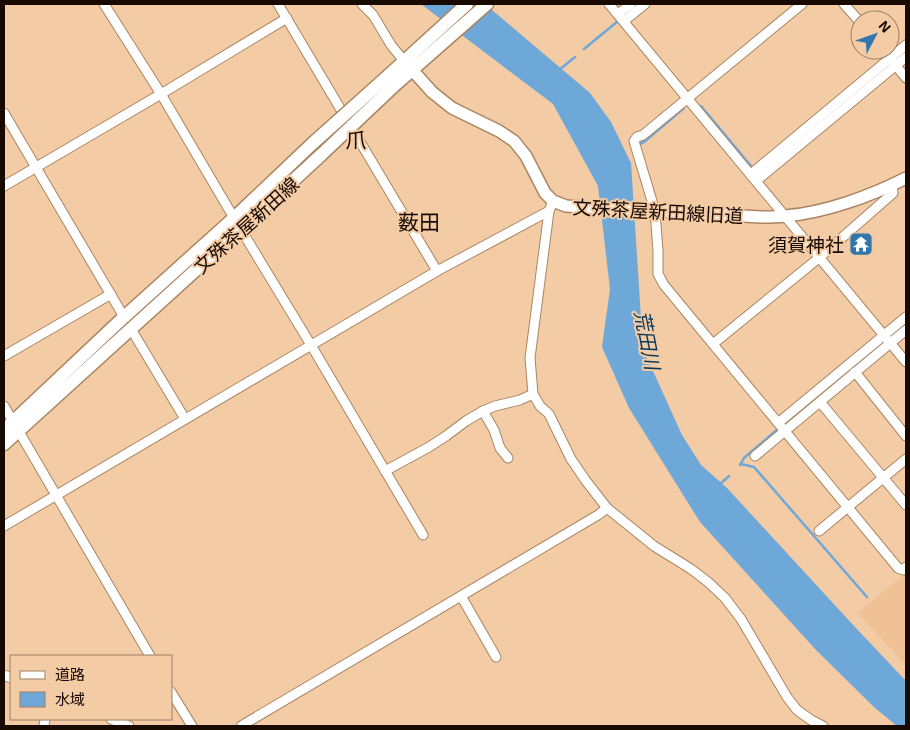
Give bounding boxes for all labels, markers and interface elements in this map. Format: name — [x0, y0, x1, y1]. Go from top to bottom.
north arrow — [850, 10, 900, 60]
text: N — [875, 17, 895, 36]
district label: 爪 — [346, 126, 367, 151]
street label: 文殊茶屋新田線 — [189, 172, 303, 278]
street label: 文殊茶屋新田線旧道 — [572, 195, 744, 227]
district label: 薮田 — [398, 209, 440, 234]
temple icon: 須賀神社 — [848, 231, 874, 257]
place label: 須賀神社 — [768, 233, 844, 256]
water label: 荒田川 — [630, 308, 666, 374]
legend — [10, 655, 172, 720]
text: 道路 — [55, 665, 85, 683]
text: 水域 — [55, 690, 85, 708]

